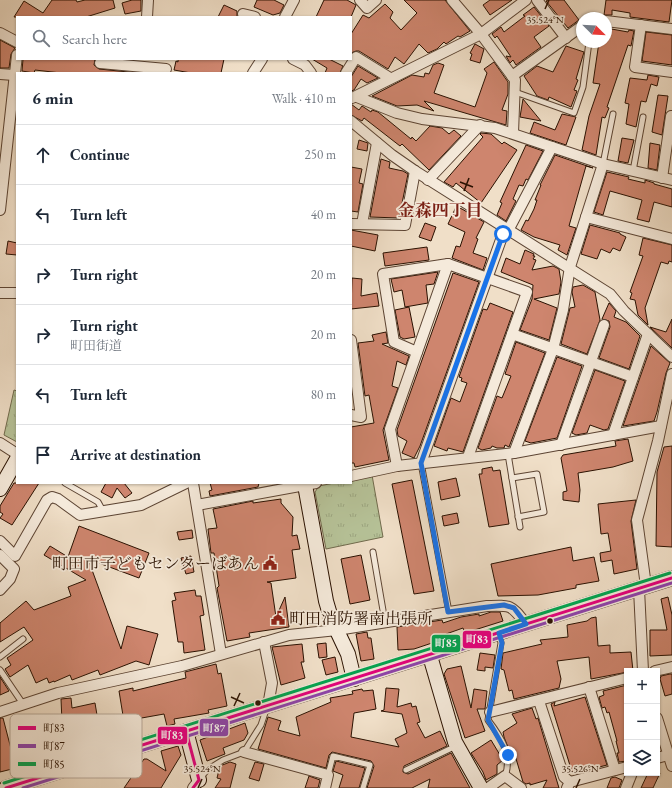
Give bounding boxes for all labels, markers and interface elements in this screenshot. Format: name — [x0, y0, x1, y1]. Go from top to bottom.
north arrow — [576, 12, 612, 48]
text: 35.524°N — [526, 13, 564, 26]
search box — [16, 16, 352, 60]
icon: search — [30, 27, 52, 49]
text: Search here — [62, 29, 127, 48]
text: 6 min — [32, 87, 73, 109]
text: Walk · 410 m — [272, 90, 336, 107]
icon: ahead — [32, 144, 54, 166]
text: Continue — [70, 145, 130, 164]
text: 250 m — [305, 146, 336, 163]
district label: 金森四丁目 — [398, 199, 483, 221]
icon: left — [32, 204, 54, 226]
text: Turn left — [70, 205, 127, 224]
text: 40 m — [311, 206, 336, 223]
route start — [494, 225, 512, 243]
icon: right — [32, 264, 54, 286]
text: Turn right — [70, 265, 138, 284]
text: 20 m — [311, 266, 336, 283]
text: Turn right — [70, 316, 138, 335]
icon: right — [32, 324, 54, 346]
text: 20 m — [311, 326, 336, 343]
text: 町田街道 — [70, 337, 122, 354]
icon: left — [32, 384, 54, 406]
text: Turn left — [70, 385, 127, 404]
text: 80 m — [311, 386, 336, 403]
icon: arrive — [32, 444, 54, 466]
text: Arrive at destination — [70, 445, 201, 464]
place label: 町田市子どもセンターばあん — [52, 553, 259, 574]
public building icon: 町田市子どもセンターばあん — [262, 555, 278, 571]
place label: 町田消防署南出張所 — [289, 608, 433, 629]
public building icon: 町田消防署南出張所 — [270, 610, 286, 626]
unlabelled marker — [545, 616, 555, 626]
line badge: 町83 — [462, 630, 492, 649]
text: 町83 — [466, 632, 488, 646]
line badge: 町85 — [431, 634, 461, 653]
text: 町85 — [435, 636, 457, 650]
map controls — [624, 668, 660, 776]
button: + — [624, 668, 660, 704]
unlabelled marker — [253, 698, 263, 708]
button: − — [624, 704, 660, 740]
legend — [10, 714, 142, 778]
line badge: 町87 — [199, 718, 229, 737]
text: 町83 — [43, 721, 65, 735]
text: 町87 — [203, 721, 225, 735]
line badge: 町83 — [157, 726, 188, 745]
text: 町83 — [161, 728, 183, 742]
text: 町87 — [43, 739, 65, 753]
button: layers — [624, 740, 660, 776]
route end — [499, 746, 517, 764]
text: 町85 — [43, 757, 65, 771]
text: 35.524°N — [183, 762, 221, 775]
text: 35.526°N — [561, 762, 599, 775]

